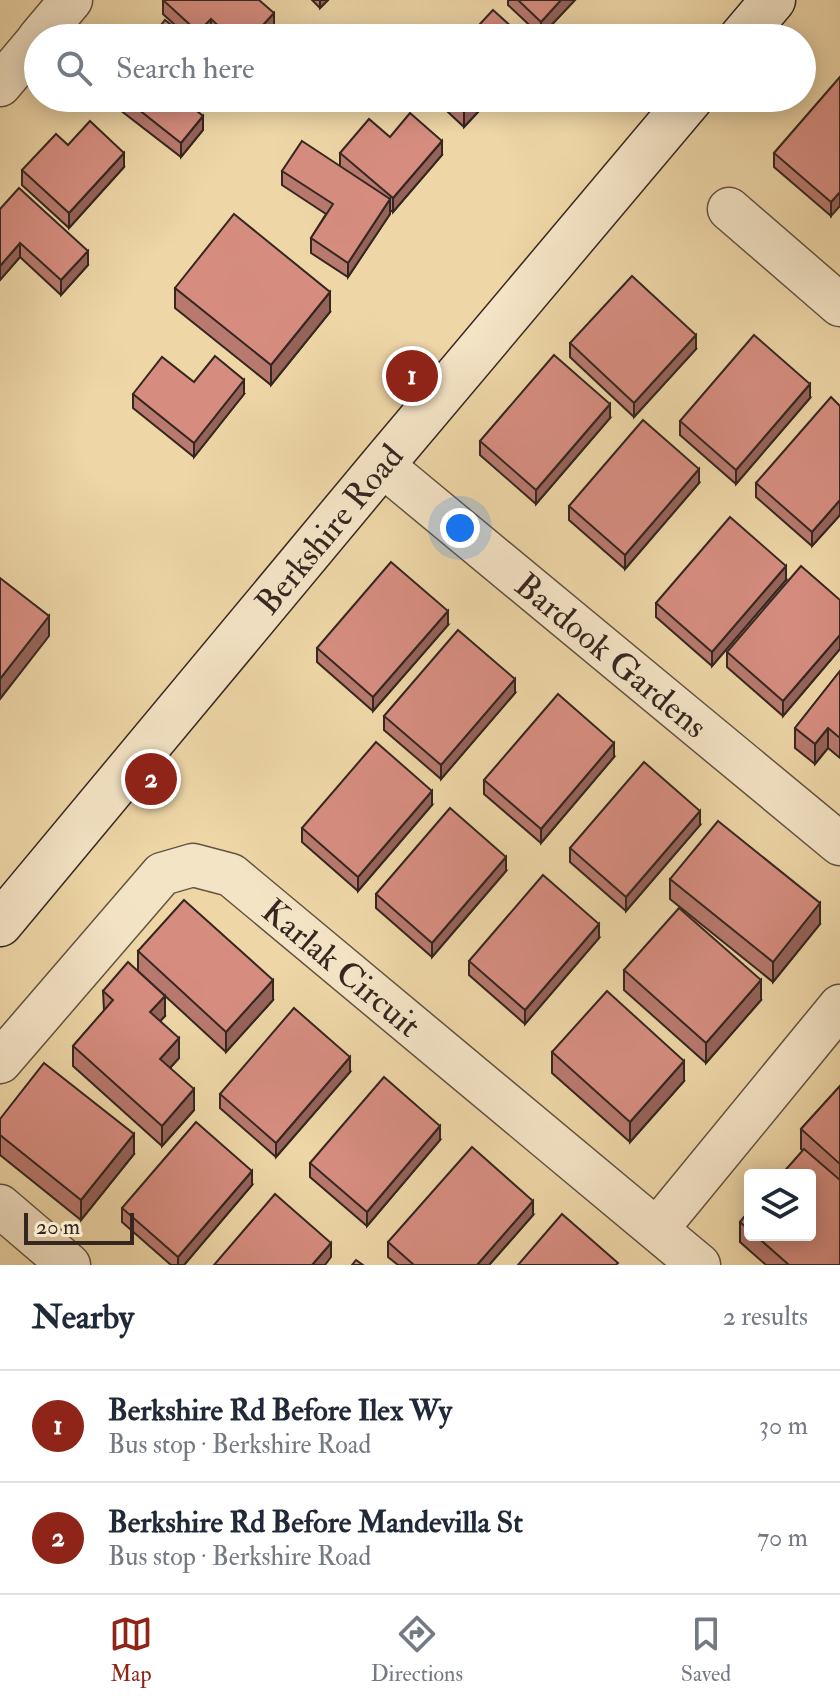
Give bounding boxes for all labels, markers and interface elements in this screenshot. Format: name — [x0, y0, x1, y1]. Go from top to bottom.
search box — [24, 24, 816, 112]
icon: search — [52, 46, 96, 90]
text: Search here — [116, 50, 255, 87]
pin: 1 — [386, 346, 438, 406]
street label: Berkshire Road — [247, 436, 413, 624]
your location — [440, 508, 480, 548]
street label: Bardook Gardens — [506, 564, 716, 748]
pin: 2 — [125, 749, 177, 809]
street label: Karlak Circuit — [253, 890, 429, 1047]
map controls — [744, 1169, 816, 1241]
button: layers — [744, 1169, 816, 1241]
scale bar — [24, 1209, 134, 1245]
text: 20 m — [36, 1213, 80, 1241]
text: Nearby — [32, 1296, 134, 1339]
text: 2 results — [723, 1301, 808, 1333]
text: Berkshire Rd Before Ilex Wy — [108, 1392, 452, 1429]
text: 1 — [53, 1410, 63, 1442]
text: 30 m — [759, 1410, 808, 1442]
text: Bus stop · Berkshire Road — [108, 1429, 371, 1461]
text: Berkshire Rd Before Mandevilla St — [108, 1504, 523, 1541]
text: 2 — [51, 1522, 65, 1554]
text: 70 m — [757, 1522, 808, 1554]
text: Bus stop · Berkshire Road — [108, 1541, 371, 1573]
tab: Map — [109, 1612, 153, 1688]
tab: Directions — [371, 1612, 463, 1688]
tab: Saved — [681, 1612, 731, 1688]

